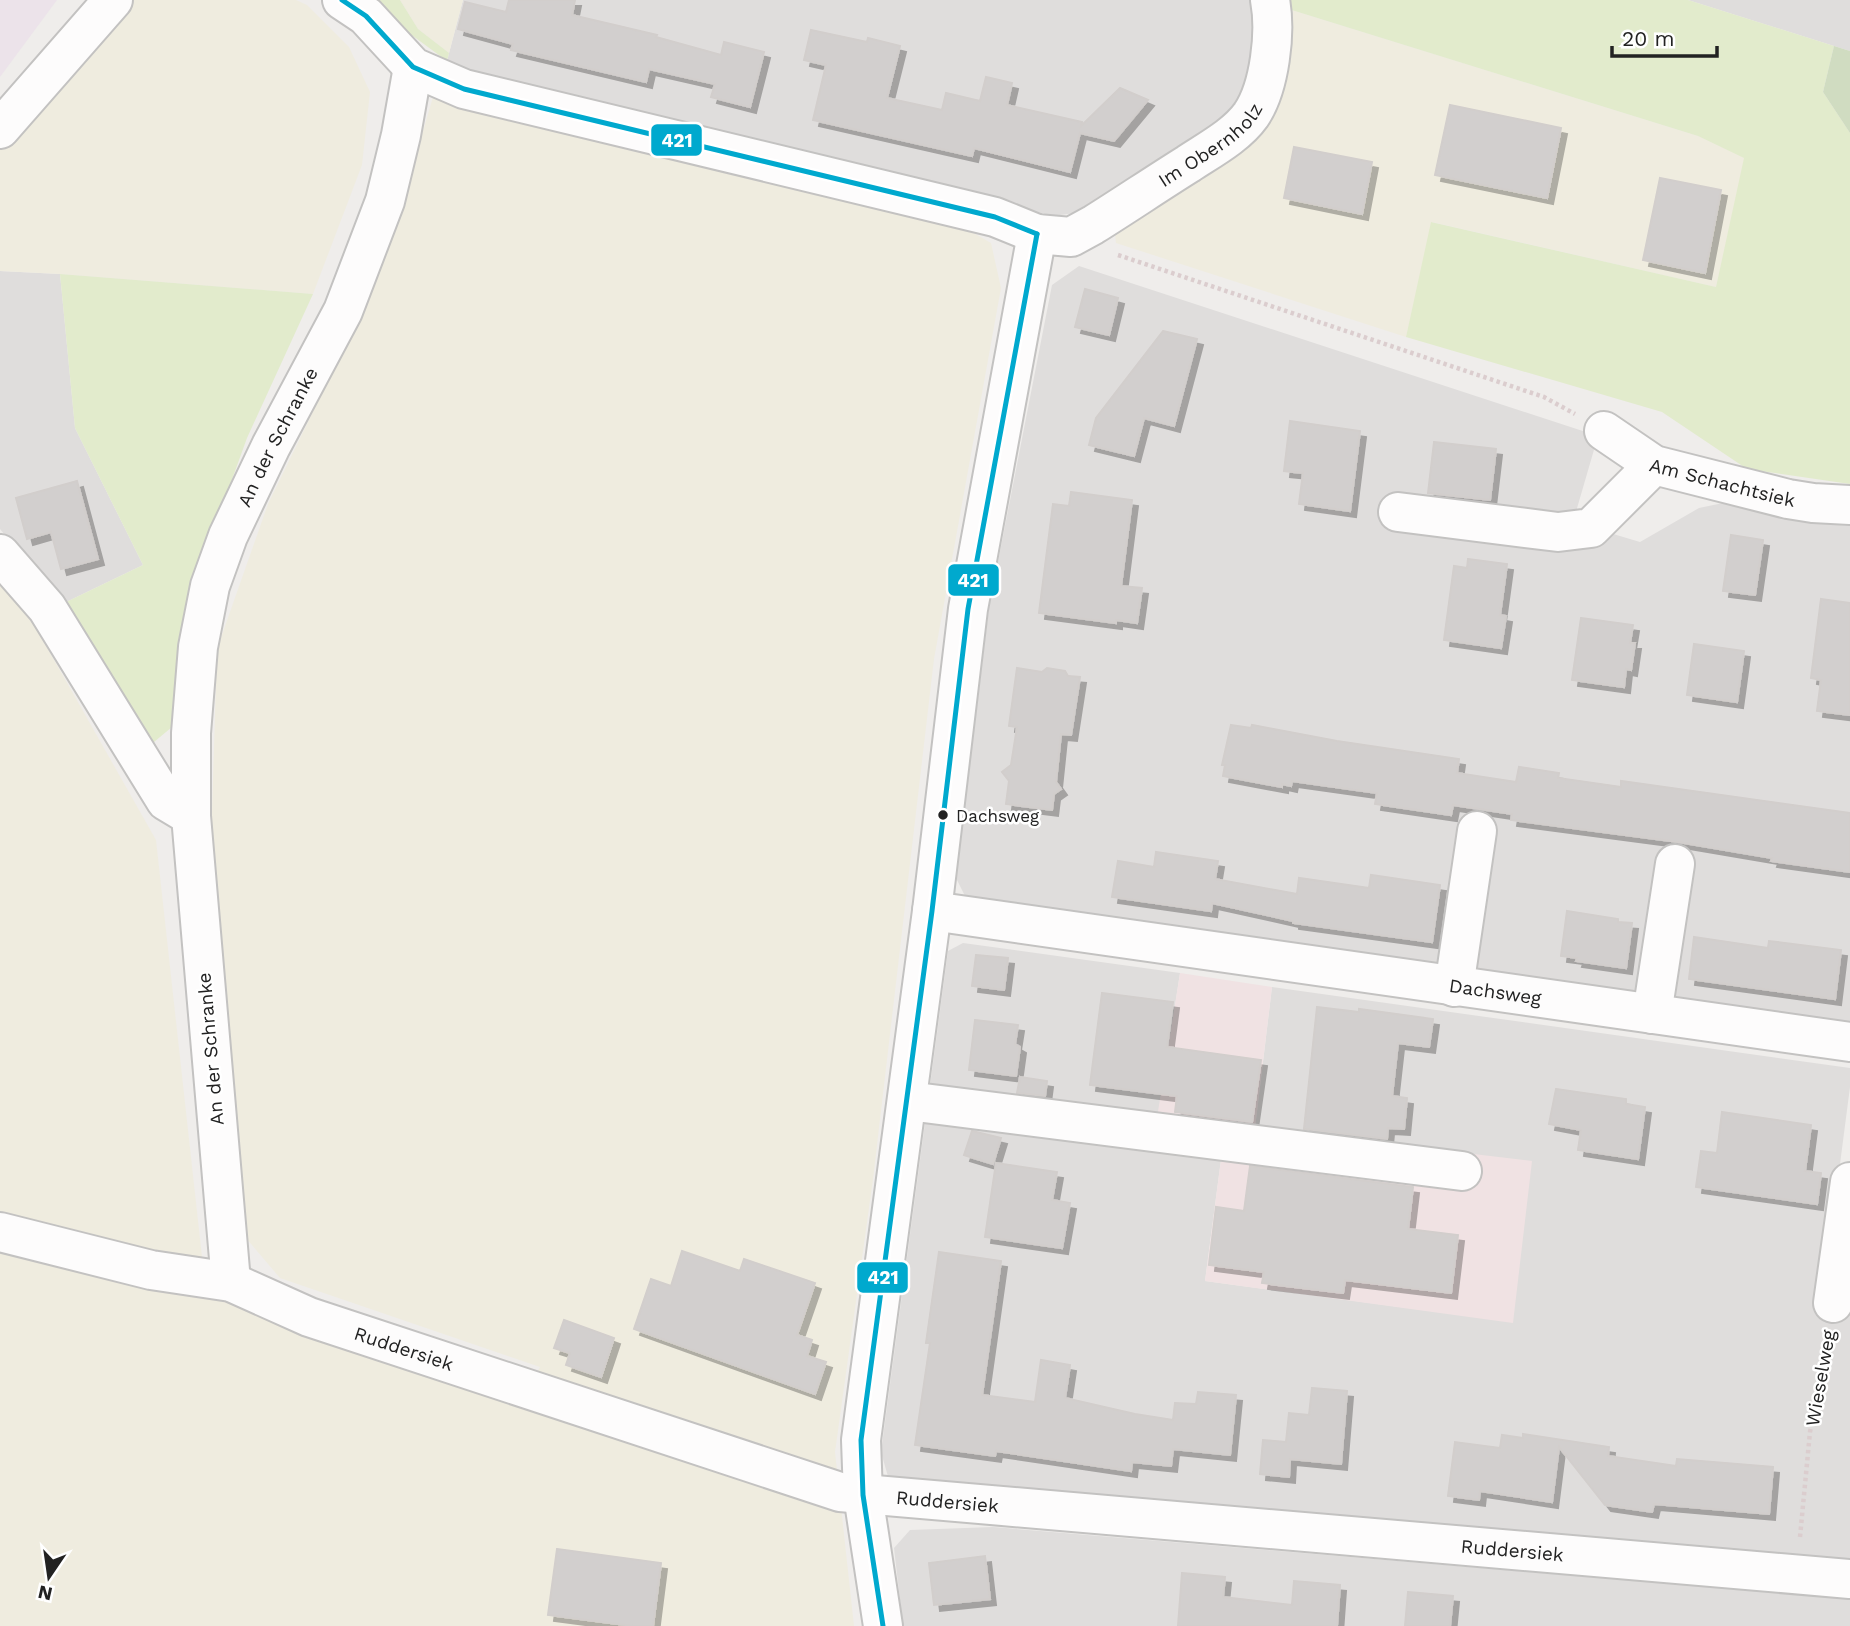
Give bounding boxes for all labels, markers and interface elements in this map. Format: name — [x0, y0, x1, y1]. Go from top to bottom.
scale bar — [1612, 14, 1717, 58]
text: 20 m — [1622, 26, 1674, 51]
street label: Im Obernholz — [1154, 99, 1268, 192]
line badge: 421 — [650, 123, 703, 157]
text: 421 — [661, 129, 693, 152]
street label: An der Schranke — [233, 363, 323, 511]
street label: Am Schachtsiek — [1647, 453, 1797, 512]
line badge: 421 — [947, 563, 1000, 597]
text: 421 — [957, 569, 989, 592]
place label: Dachsweg — [956, 806, 1040, 826]
marker: Dachsweg — [936, 808, 950, 822]
street label: An der Schranke — [192, 972, 229, 1126]
street label: Dachsweg — [1448, 974, 1544, 1010]
line badge: 421 — [856, 1261, 909, 1294]
text: 421 — [867, 1266, 899, 1289]
street label: Ruddersiek — [351, 1322, 457, 1376]
street label: Wieselweg — [1801, 1327, 1840, 1428]
street label: Ruddersiek — [895, 1486, 1000, 1518]
street label: Ruddersiek — [1460, 1535, 1565, 1566]
north arrow — [14, 1542, 84, 1612]
text: N — [36, 1580, 55, 1606]

